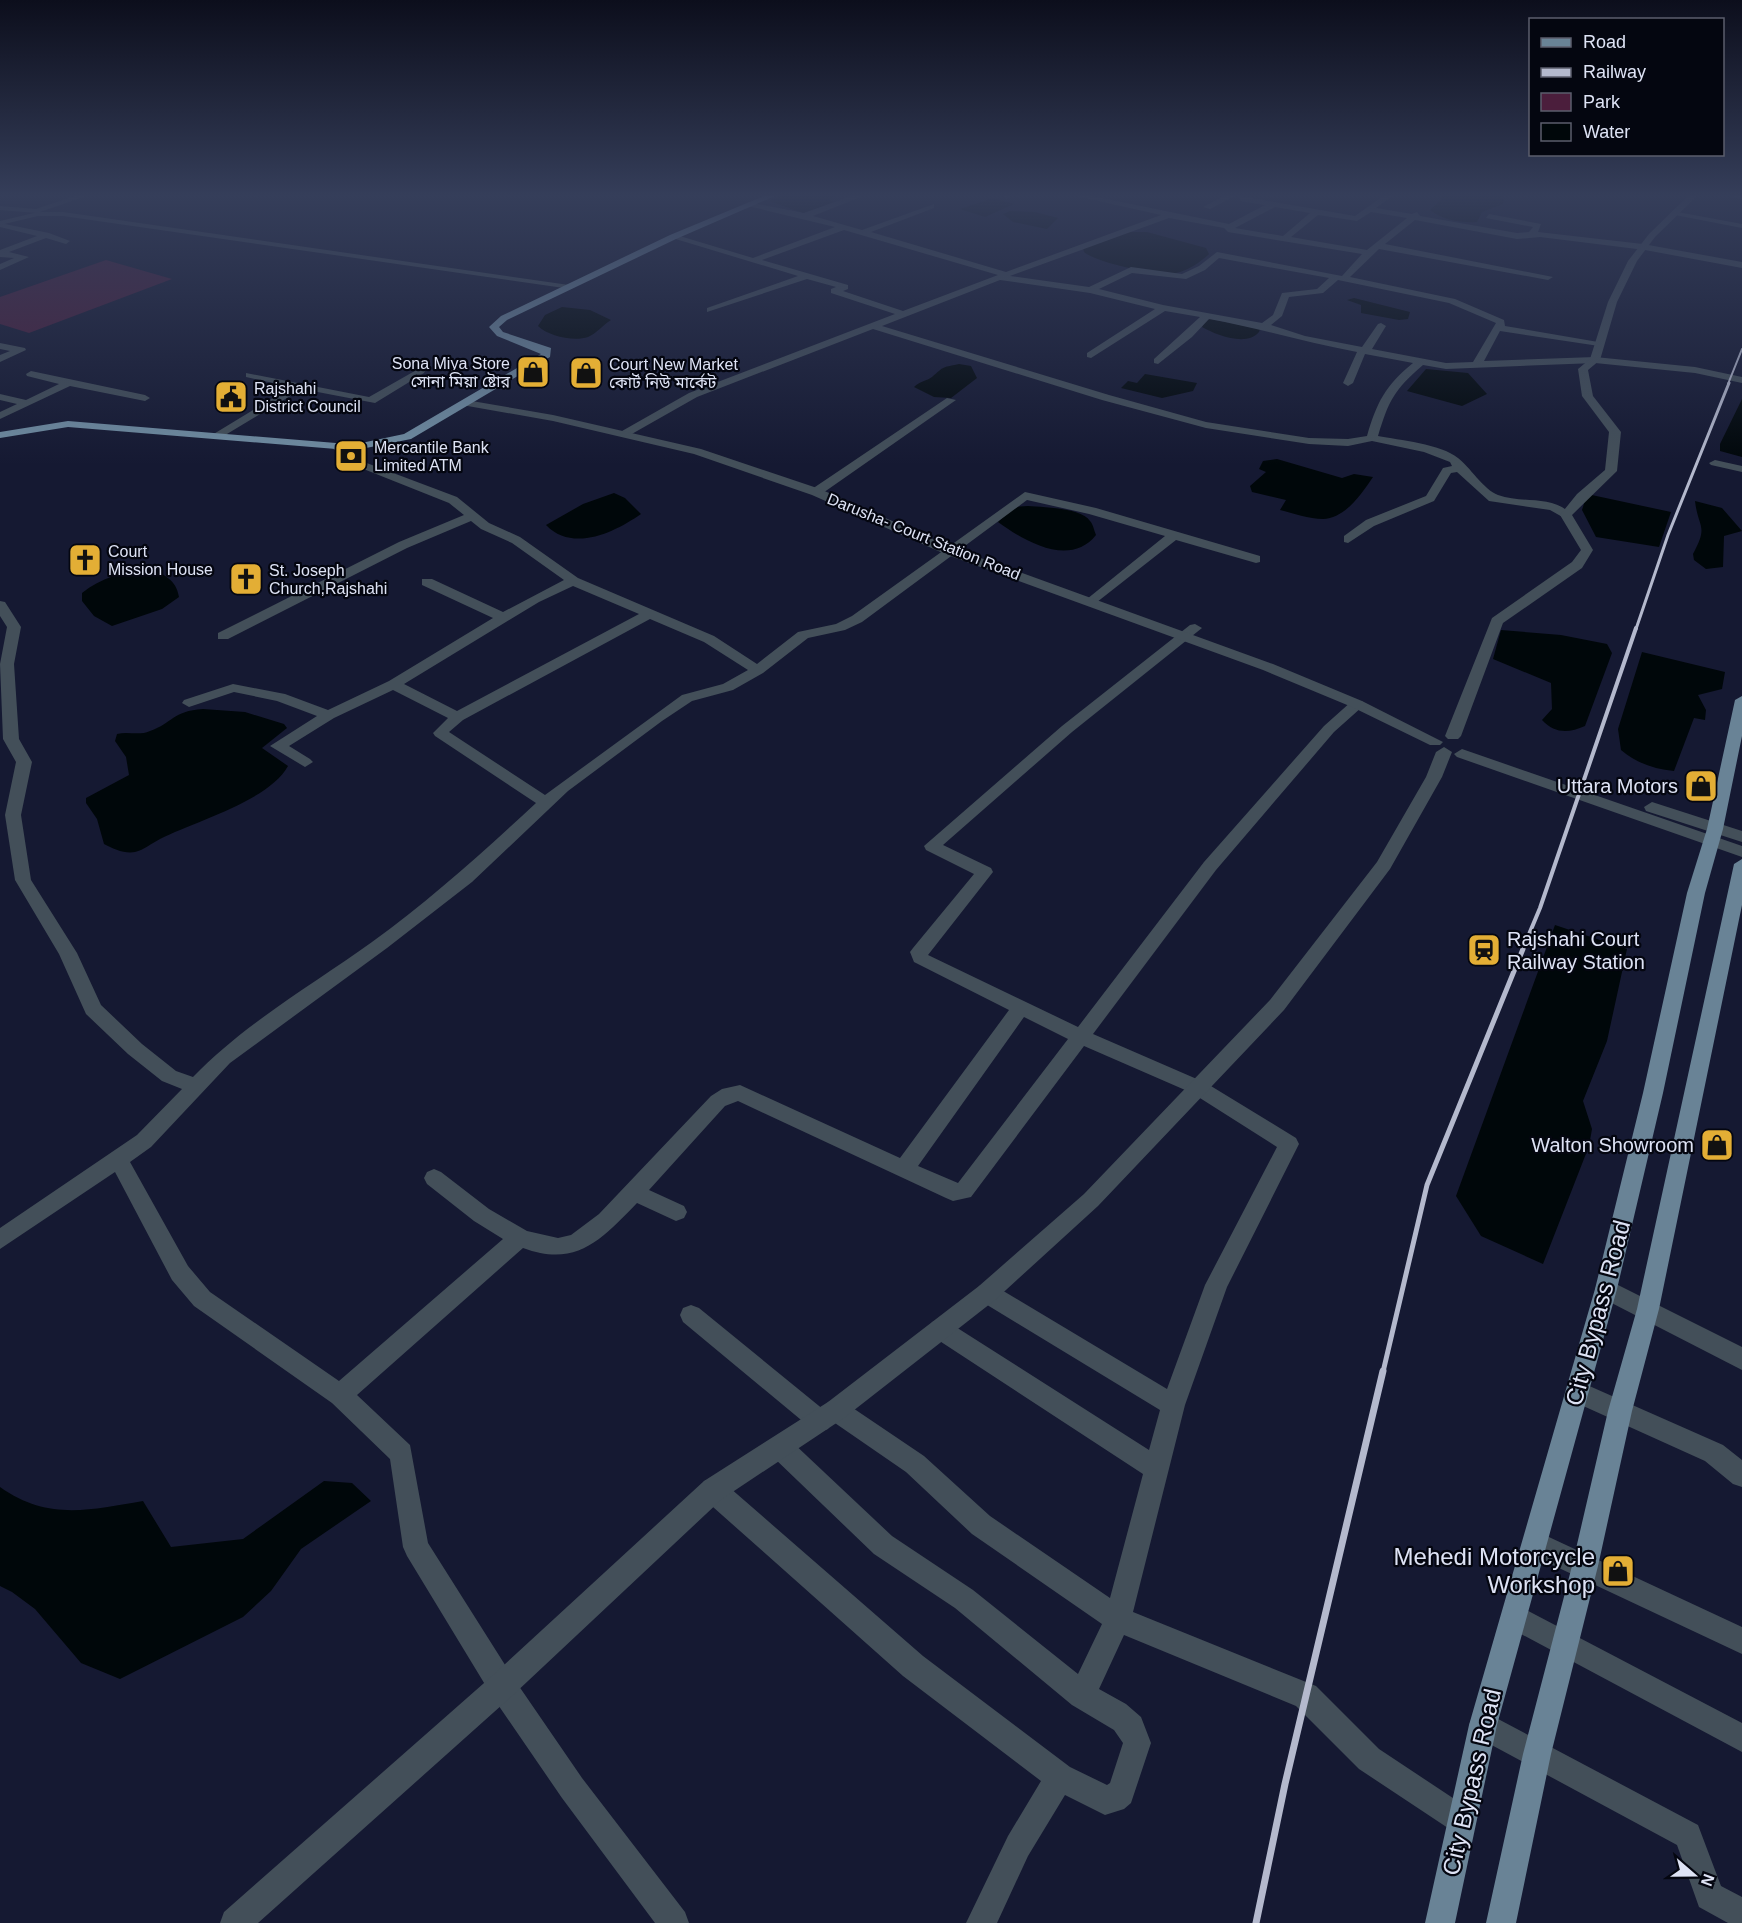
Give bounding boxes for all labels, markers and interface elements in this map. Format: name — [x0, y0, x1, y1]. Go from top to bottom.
legend — [1529, 18, 1724, 156]
text: Road — [1583, 32, 1626, 52]
text: Railway — [1583, 62, 1646, 82]
text: Park — [1583, 92, 1621, 112]
text: Water — [1583, 122, 1630, 142]
shop icon: Sona Miya Store সোনা মিয়া ষ্টোর — [515, 354, 551, 390]
place label: Sona Miya Store সোনা মিয়া ষ্টোর — [392, 355, 510, 390]
shop icon: Court New Market কোর্ট নিউ মার্কেট — [568, 355, 604, 391]
place label: Court New Market কোর্ট নিউ মার্কেট — [609, 356, 738, 391]
public building icon: Rajshahi District Council — [213, 379, 249, 415]
place label: Rajshahi District Council — [254, 380, 361, 415]
bank icon: Mercantile Bank Limited ATM — [333, 438, 369, 474]
place label: Mercantile Bank Limited ATM — [374, 439, 490, 474]
street label: Darusha- Court Station Road — [825, 490, 1023, 583]
church icon: Court Mission House — [67, 542, 103, 578]
place label: Court Mission House — [108, 543, 213, 578]
church icon: St. Joseph Church,Rajshahi — [228, 561, 264, 597]
place label: St. Joseph Church,Rajshahi — [269, 562, 387, 597]
shop icon: Uttara Motors — [1683, 768, 1719, 804]
place label: Uttara Motors — [1557, 775, 1678, 797]
place label: Rajshahi Court Railway Station — [1507, 928, 1645, 973]
station icon: Rajshahi Court Railway Station — [1466, 932, 1502, 968]
shop icon: Walton Showroom — [1699, 1127, 1735, 1163]
place label: Walton Showroom — [1531, 1134, 1694, 1156]
street label: City Bypass Road — [1560, 1217, 1635, 1408]
place label: Mehedi Motorcycle Workshop — [1394, 1543, 1595, 1598]
shop icon: Mehedi Motorcycle Workshop — [1600, 1553, 1636, 1589]
street label: City Bypass Road — [1437, 1686, 1506, 1878]
north arrow — [1664, 1845, 1724, 1905]
text: N — [1698, 1872, 1718, 1888]

